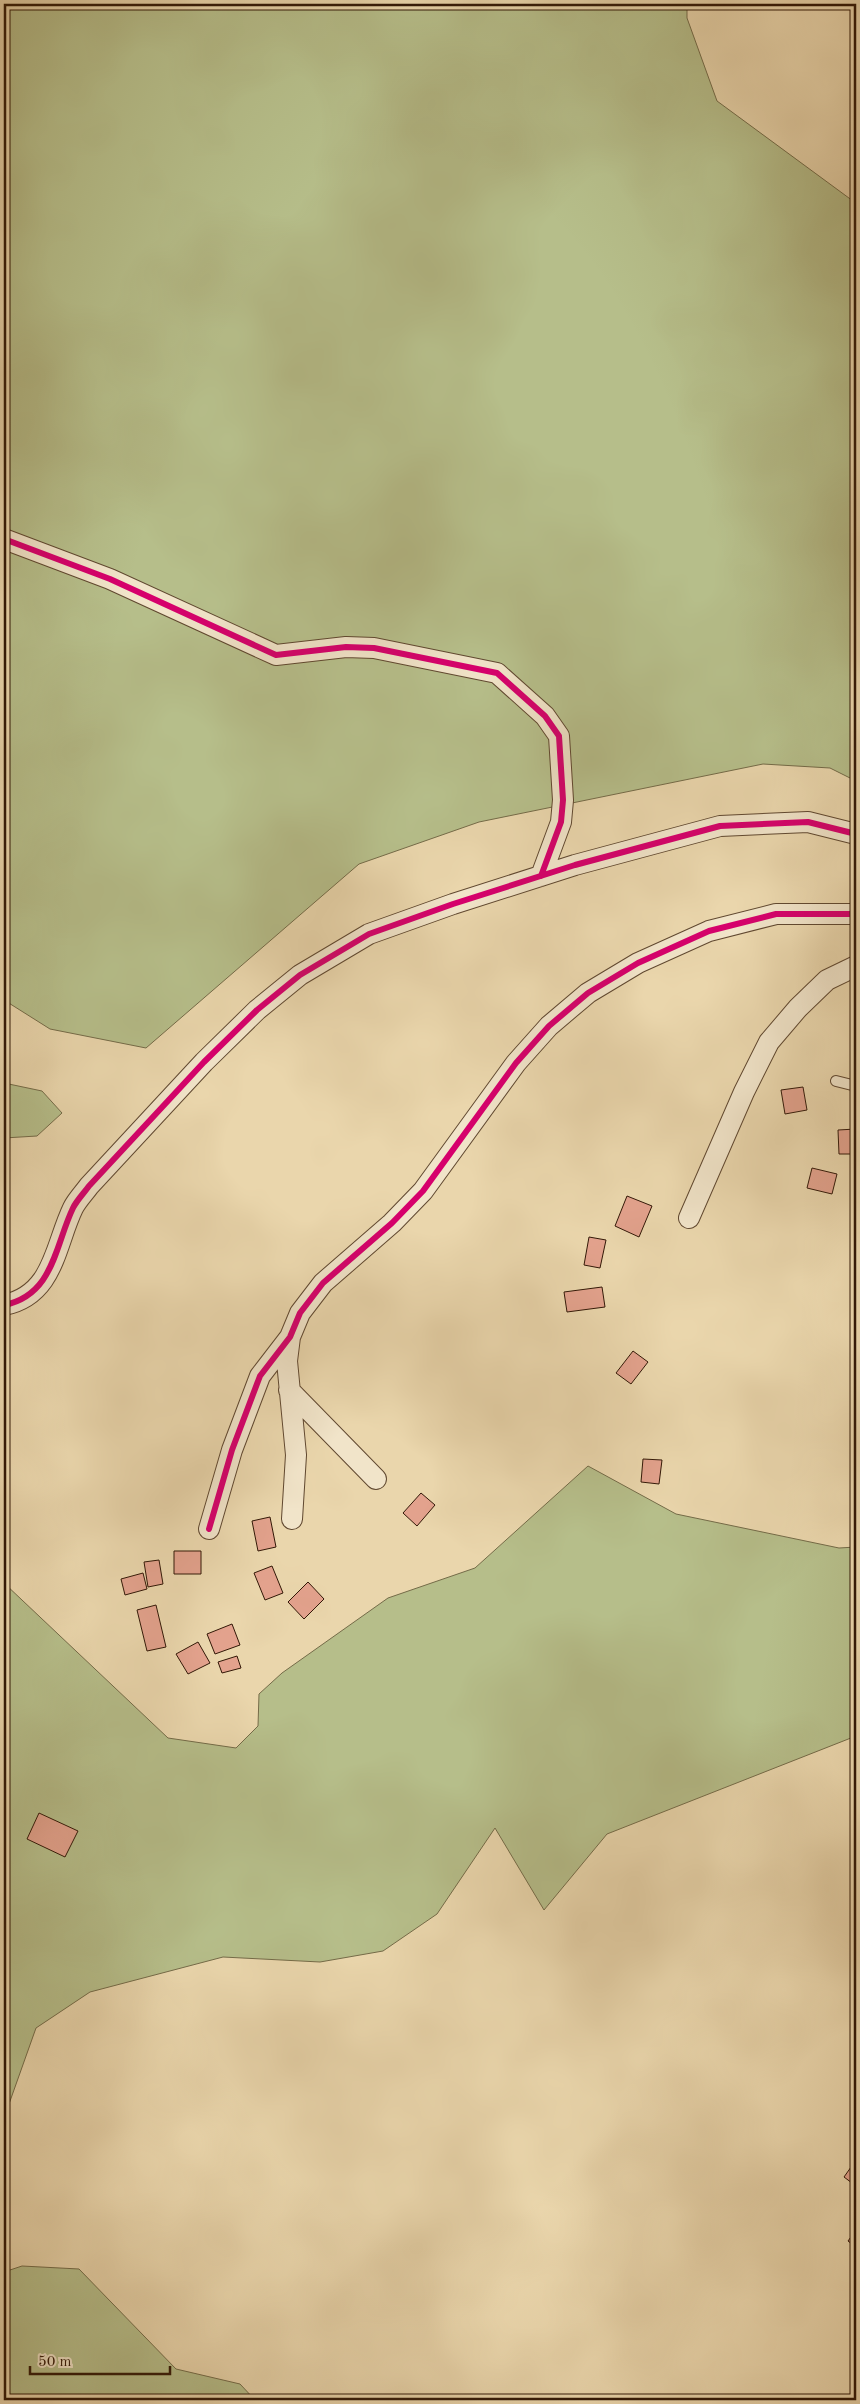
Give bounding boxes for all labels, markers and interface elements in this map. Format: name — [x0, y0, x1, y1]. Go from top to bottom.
scale bar — [30, 2344, 170, 2376]
text: 50 m — [38, 2355, 72, 2370]

